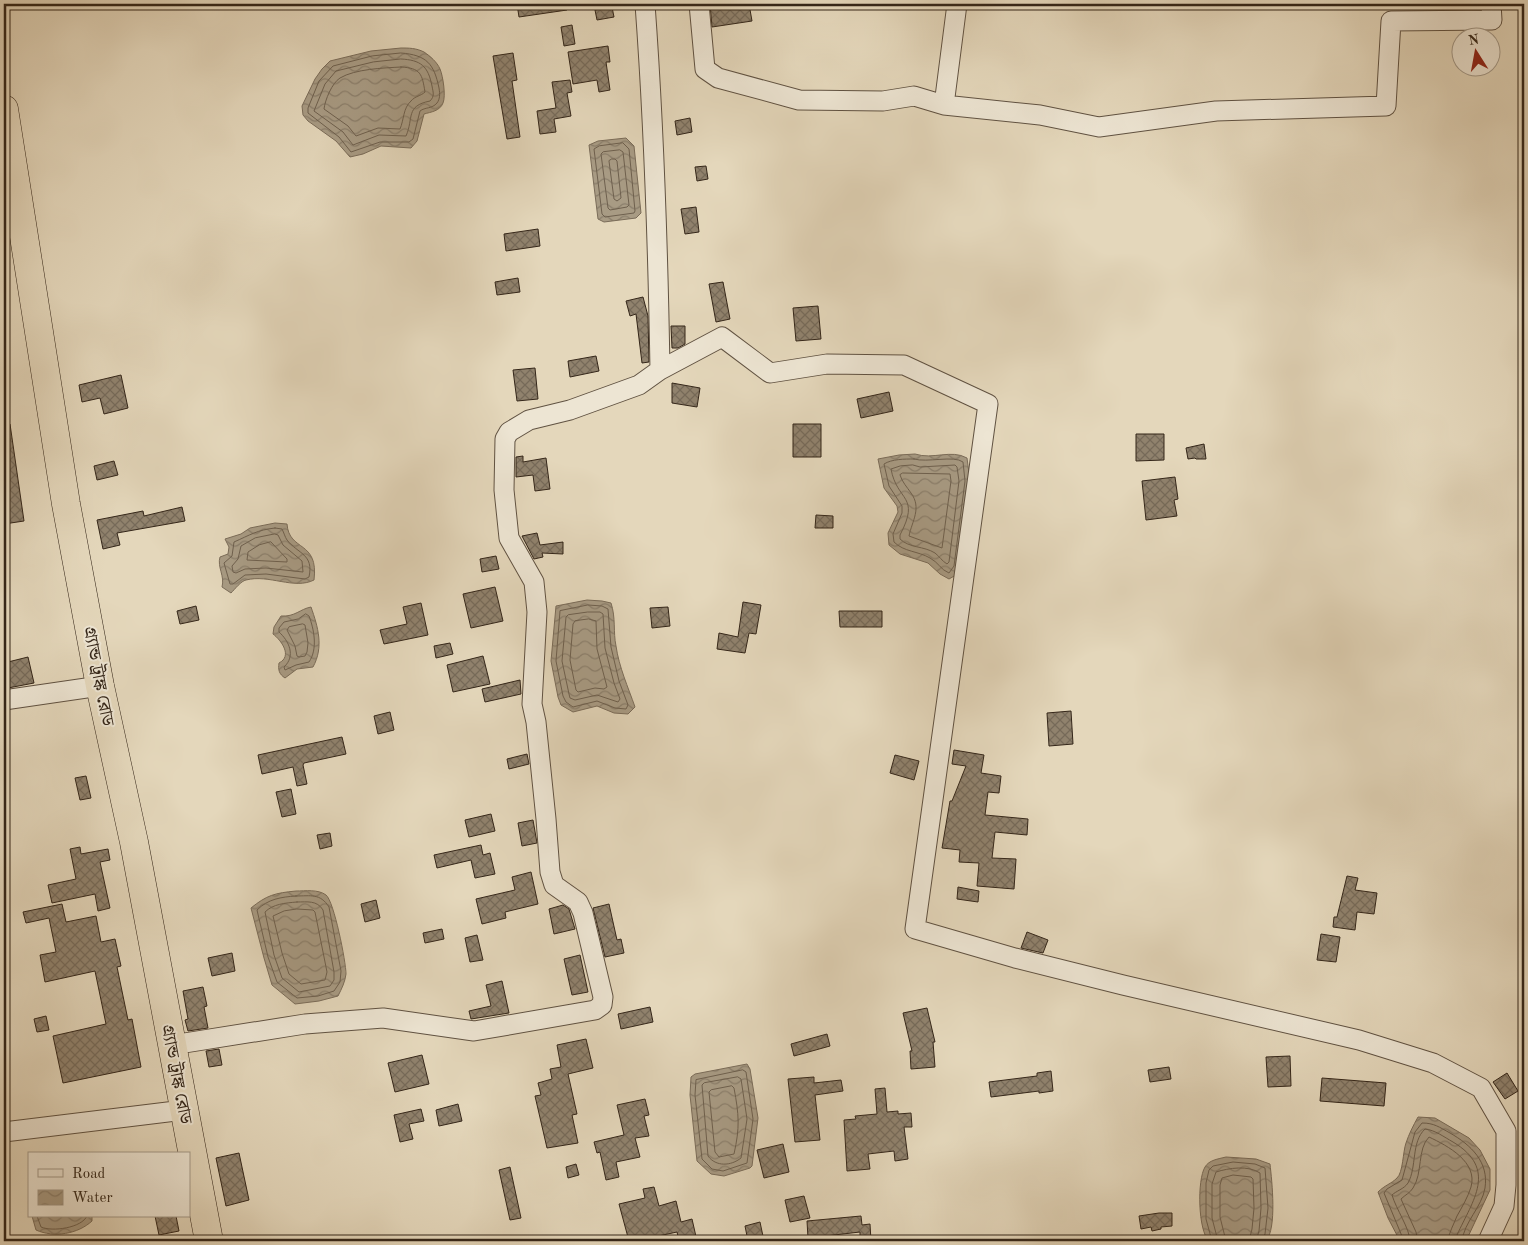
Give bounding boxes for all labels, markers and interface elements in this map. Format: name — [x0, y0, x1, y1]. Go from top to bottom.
north arrow — [1450, 28, 1500, 78]
text: N — [1467, 32, 1481, 48]
street label: গ্র্যান্ড ট্রাঙ্ক রোড — [80, 624, 120, 728]
street label: গ্র্যান্ড ট্রাঙ্ক রোড — [158, 1022, 198, 1126]
legend — [28, 1152, 190, 1218]
text: Road — [72, 1167, 106, 1182]
text: Water — [72, 1191, 113, 1206]

